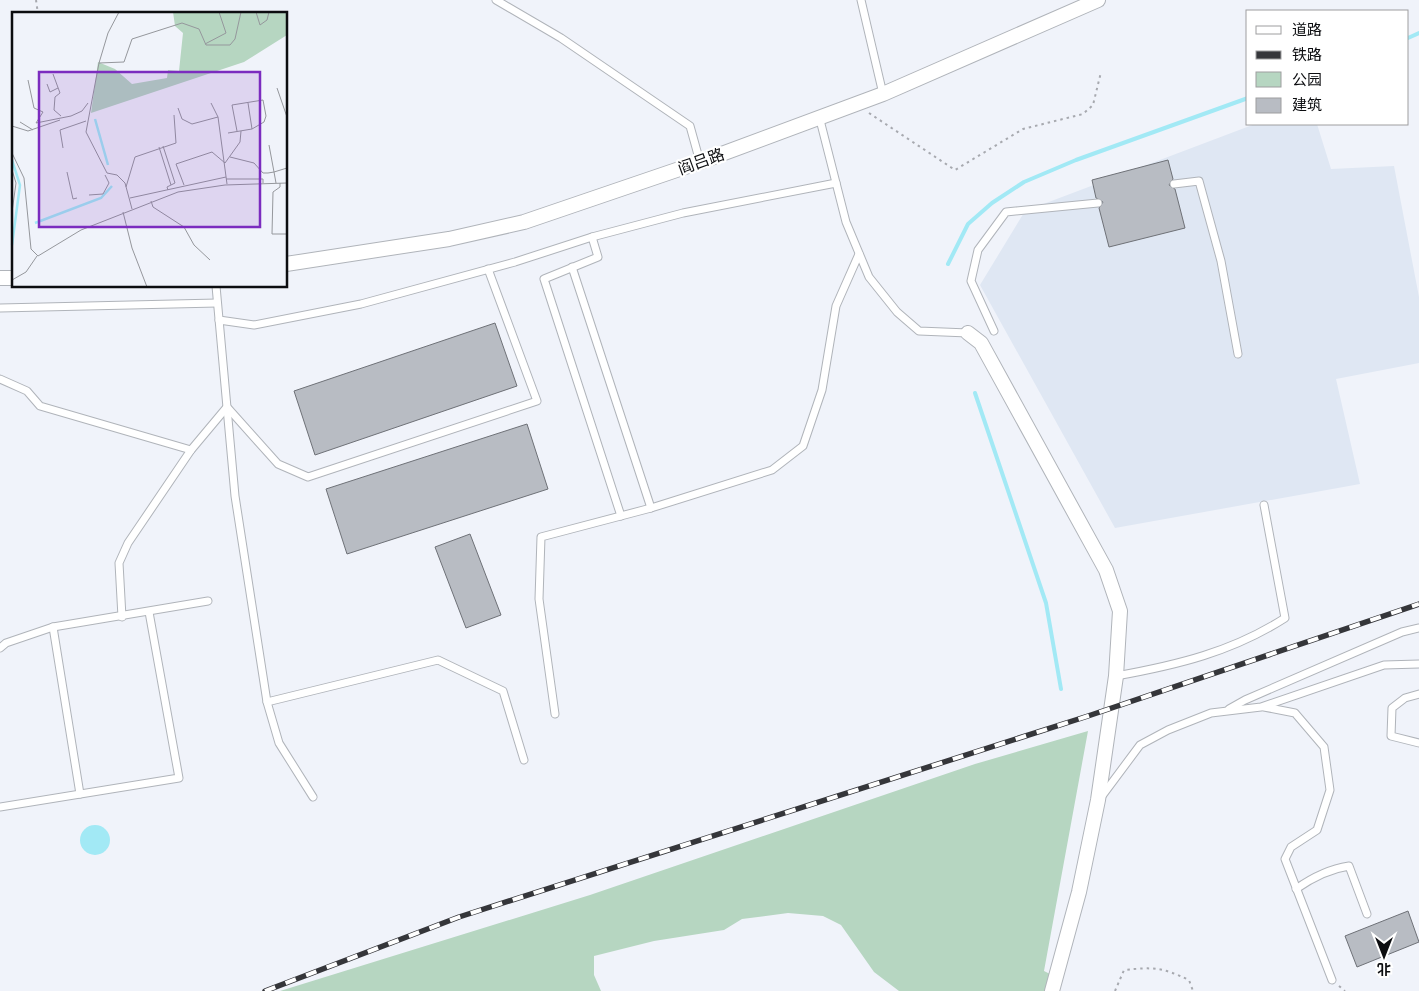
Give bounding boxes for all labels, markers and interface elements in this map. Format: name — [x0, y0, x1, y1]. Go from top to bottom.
legend — [1246, 10, 1409, 125]
inset map — [12, 12, 288, 288]
text: 道路 — [1292, 21, 1322, 38]
text: 铁路 — [1292, 46, 1322, 63]
text: 公园 — [1292, 71, 1322, 88]
text: 建筑 — [1292, 96, 1322, 113]
street label: 阎吕路 — [676, 145, 727, 178]
north arrow — [1359, 931, 1409, 981]
text: 北 — [1377, 961, 1391, 977]

